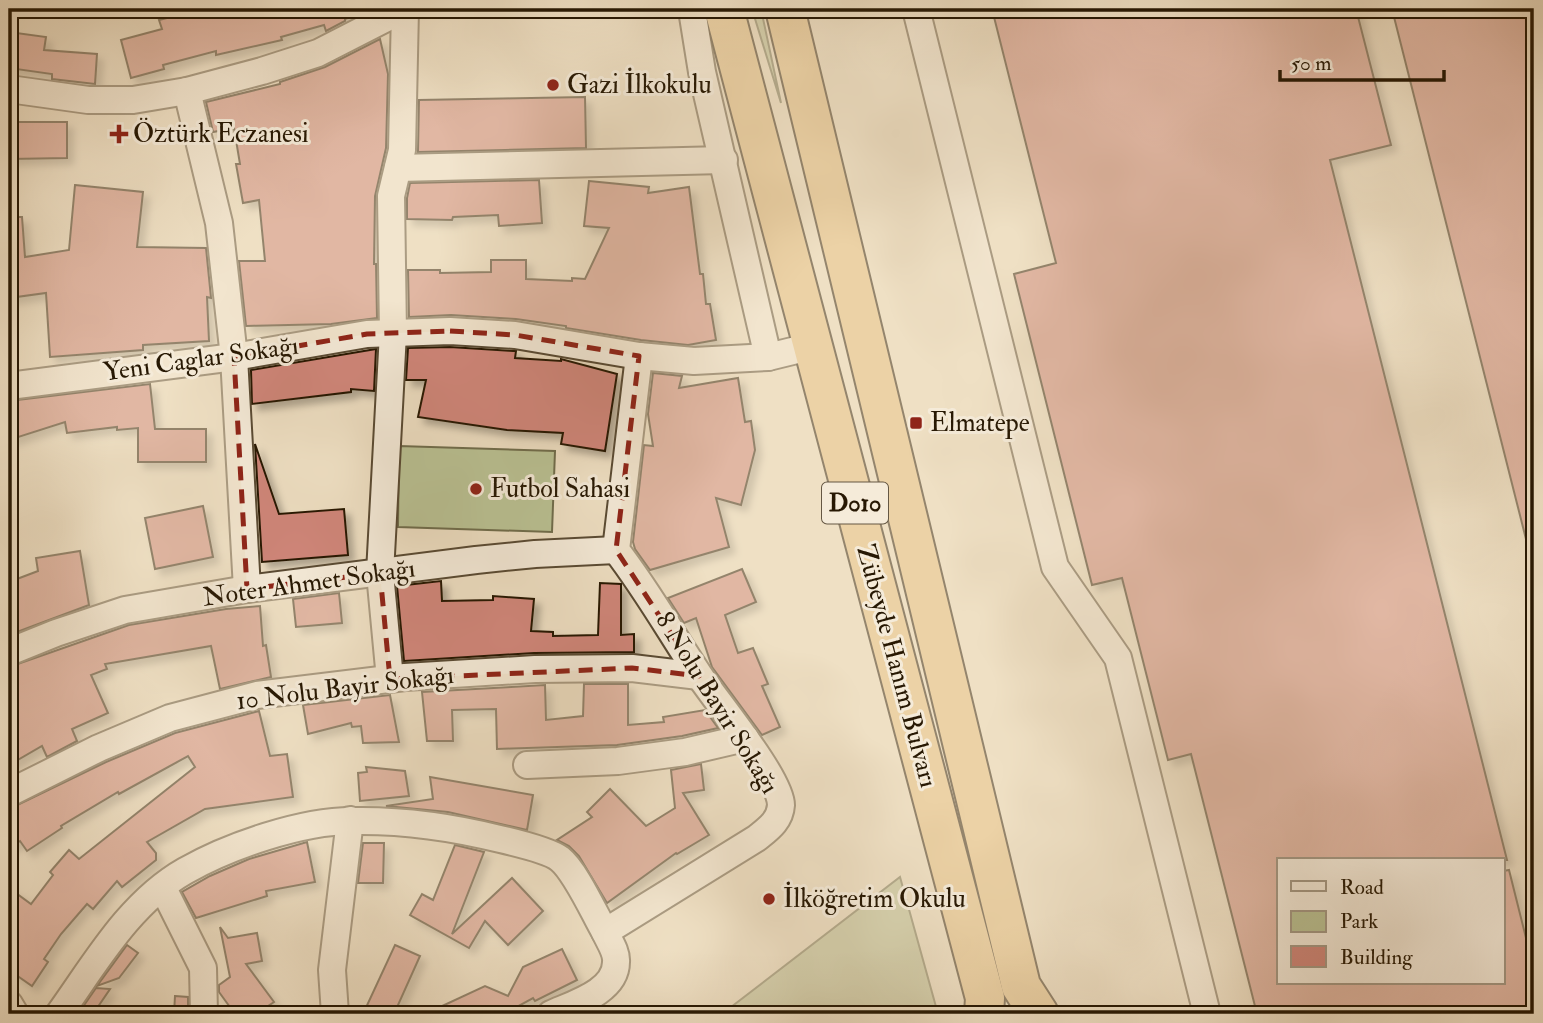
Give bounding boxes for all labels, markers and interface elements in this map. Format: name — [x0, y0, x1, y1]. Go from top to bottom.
scale bar — [1280, 38, 1445, 82]
text: 50 m — [1291, 50, 1332, 77]
place label: Gazi İlkokulu — [567, 67, 712, 101]
marker: Gazi İlkokulu — [545, 77, 561, 93]
place label: Öztürk Eczanesi — [133, 117, 309, 150]
marker: Öztürk Eczanesi — [111, 126, 127, 142]
street label: Yeni Caglar Sokağı — [101, 329, 301, 389]
place label: Elmatepe — [930, 407, 1030, 440]
marker: Elmatepe — [908, 415, 924, 431]
place label: Futbol Sahasi — [490, 473, 630, 505]
marker: Futbol Sahasi — [468, 481, 484, 497]
road number: D010 — [822, 482, 888, 524]
street label: Zübeyde Hanım Bulvarı — [849, 541, 945, 791]
street label: Noter Ahmet Sokağı — [201, 552, 417, 614]
street label: 8 Nolu Bayir Sokağı — [648, 606, 786, 800]
street label: 10 Nolu Bayir Sokağı — [234, 659, 456, 717]
legend — [1277, 858, 1504, 984]
text: Road — [1340, 874, 1385, 901]
place label: İlköğretim Okulu — [783, 881, 966, 915]
marker: İlköğretim Okulu — [761, 891, 777, 907]
text: Park — [1340, 908, 1378, 935]
text: Building — [1340, 944, 1413, 971]

